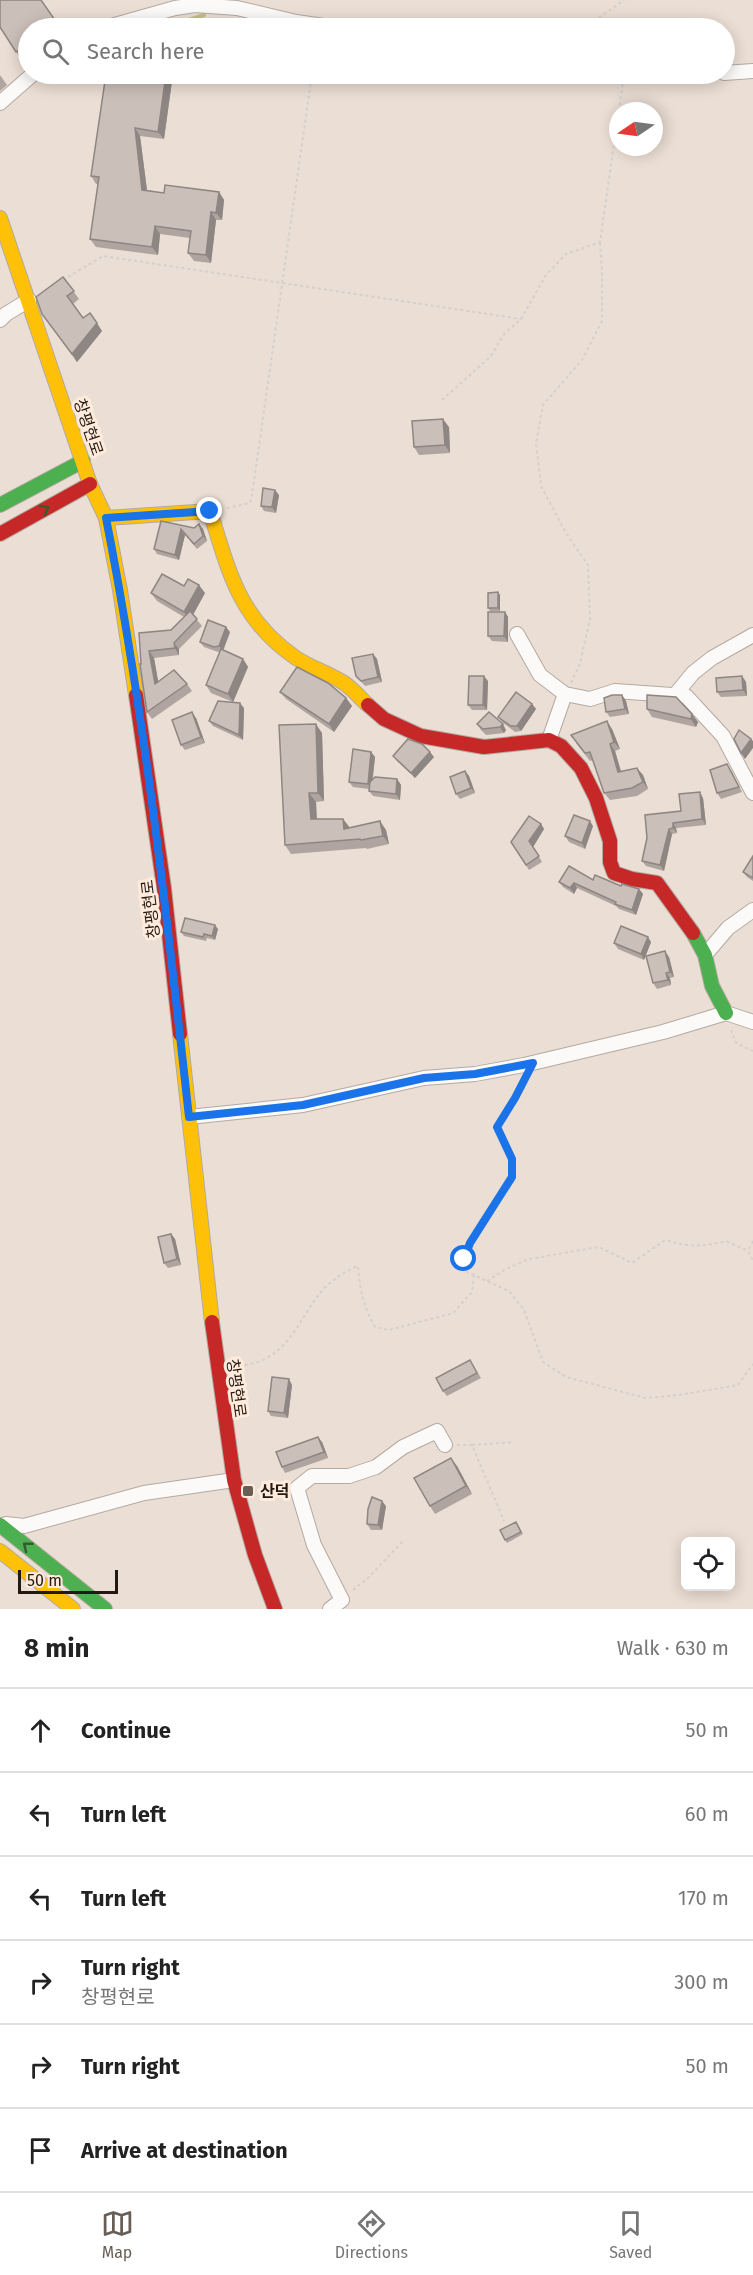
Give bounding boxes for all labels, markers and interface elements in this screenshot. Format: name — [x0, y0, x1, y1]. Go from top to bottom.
search box — [18, 18, 735, 84]
icon: search — [39, 35, 72, 68]
text: Search here — [87, 38, 205, 65]
north arrow — [609, 102, 663, 156]
street label: 창평현로 — [70, 396, 107, 458]
route end — [196, 497, 222, 523]
one-way arrow — [39, 505, 49, 516]
street label: 창평현로 — [137, 878, 164, 939]
route start — [450, 1245, 476, 1271]
street label: 창평현로 — [223, 1358, 250, 1419]
place label: 산덕 — [260, 1482, 289, 1501]
marker: 산덕 — [241, 1484, 255, 1498]
map controls — [681, 1537, 735, 1591]
button: locate — [681, 1537, 735, 1591]
one-way arrow — [23, 1543, 34, 1554]
scale bar — [18, 1567, 118, 1594]
text: 50 m — [27, 1571, 62, 1590]
text: 8 min — [24, 1633, 90, 1664]
text: Walk · 630 m — [617, 1636, 729, 1660]
icon: ahead — [24, 1714, 57, 1747]
text: Continue — [81, 1717, 171, 1744]
text: 50 m — [685, 1718, 729, 1742]
icon: left — [24, 1798, 57, 1831]
text: Turn left — [81, 1801, 166, 1828]
text: 60 m — [685, 1802, 729, 1826]
icon: left — [24, 1882, 57, 1915]
text: Turn left — [81, 1885, 166, 1912]
text: 170 m — [678, 1886, 729, 1910]
text: Turn right — [81, 1954, 180, 1981]
icon: right — [24, 1966, 57, 1999]
text: 300 m — [674, 1970, 729, 1994]
text: 창평현로 — [81, 1985, 155, 2009]
icon: right — [24, 2050, 57, 2083]
text: Turn right — [81, 2053, 180, 2080]
text: 50 m — [685, 2054, 729, 2078]
icon: arrive — [24, 2134, 57, 2167]
text: Arrive at destination — [81, 2137, 288, 2164]
tab: Map — [101, 2207, 134, 2262]
tab: Directions — [335, 2207, 408, 2262]
tab: Saved — [609, 2207, 652, 2262]

